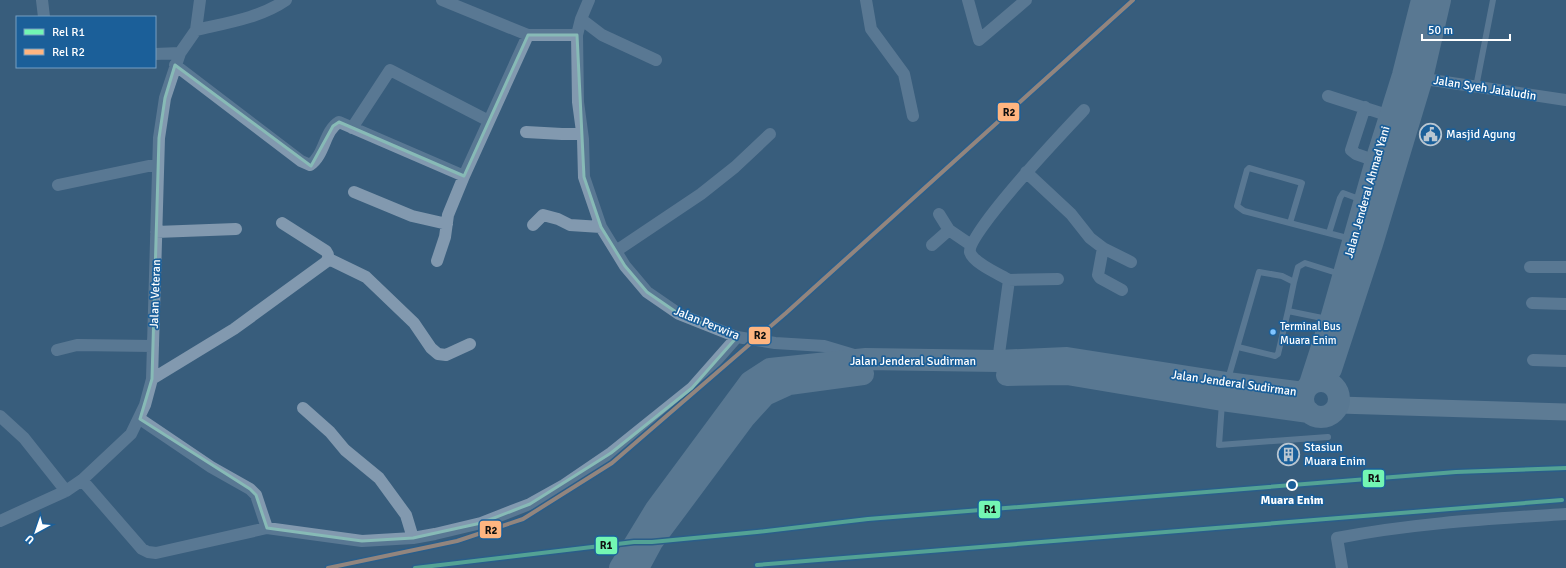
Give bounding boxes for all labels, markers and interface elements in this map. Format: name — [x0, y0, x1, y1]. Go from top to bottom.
legend — [16, 16, 156, 68]
scale bar — [1422, 16, 1510, 42]
text: 50 m — [1428, 23, 1453, 38]
text: Rel R1 — [52, 25, 85, 40]
text: Rel R2 — [52, 45, 85, 60]
street label: Jalan Syeh Jalaludin — [1432, 73, 1537, 104]
line badge: R2 — [997, 102, 1020, 122]
text: R2 — [1003, 106, 1015, 119]
public building icon: Masjid Agung — [1418, 121, 1444, 147]
street label: Jalan Jenderal Ahmad Yani — [1341, 124, 1394, 260]
place label: Masjid Agung — [1446, 127, 1516, 142]
street label: Jalan Veteran — [147, 259, 164, 329]
street label: Jalan Perwira — [672, 303, 742, 343]
place label: Terminal Bus Muara Enim — [1280, 320, 1341, 347]
line badge: R2 — [748, 326, 771, 345]
marker: Terminal Bus Muara Enim — [1268, 327, 1278, 337]
text: R2 — [754, 329, 766, 342]
street label: Jalan Jenderal Sudirman — [850, 354, 976, 369]
street label: Jalan Jenderal Sudirman — [1170, 367, 1297, 400]
place label: Stasiun Muara Enim — [1304, 440, 1366, 469]
building icon: Stasiun Muara Enim — [1276, 441, 1302, 467]
line badge: R1 — [1362, 469, 1385, 488]
text: R1 — [1368, 472, 1380, 485]
marker: Muara Enim — [1286, 479, 1298, 491]
place label: Muara Enim — [1261, 493, 1324, 508]
line badge: R1 — [978, 500, 1001, 519]
text: R1 — [984, 503, 996, 516]
north arrow — [16, 512, 56, 552]
line badge: R2 — [479, 520, 502, 539]
text: R2 — [485, 524, 497, 537]
text: U — [23, 532, 37, 547]
line badge: R1 — [595, 536, 618, 555]
text: R1 — [600, 539, 612, 552]

